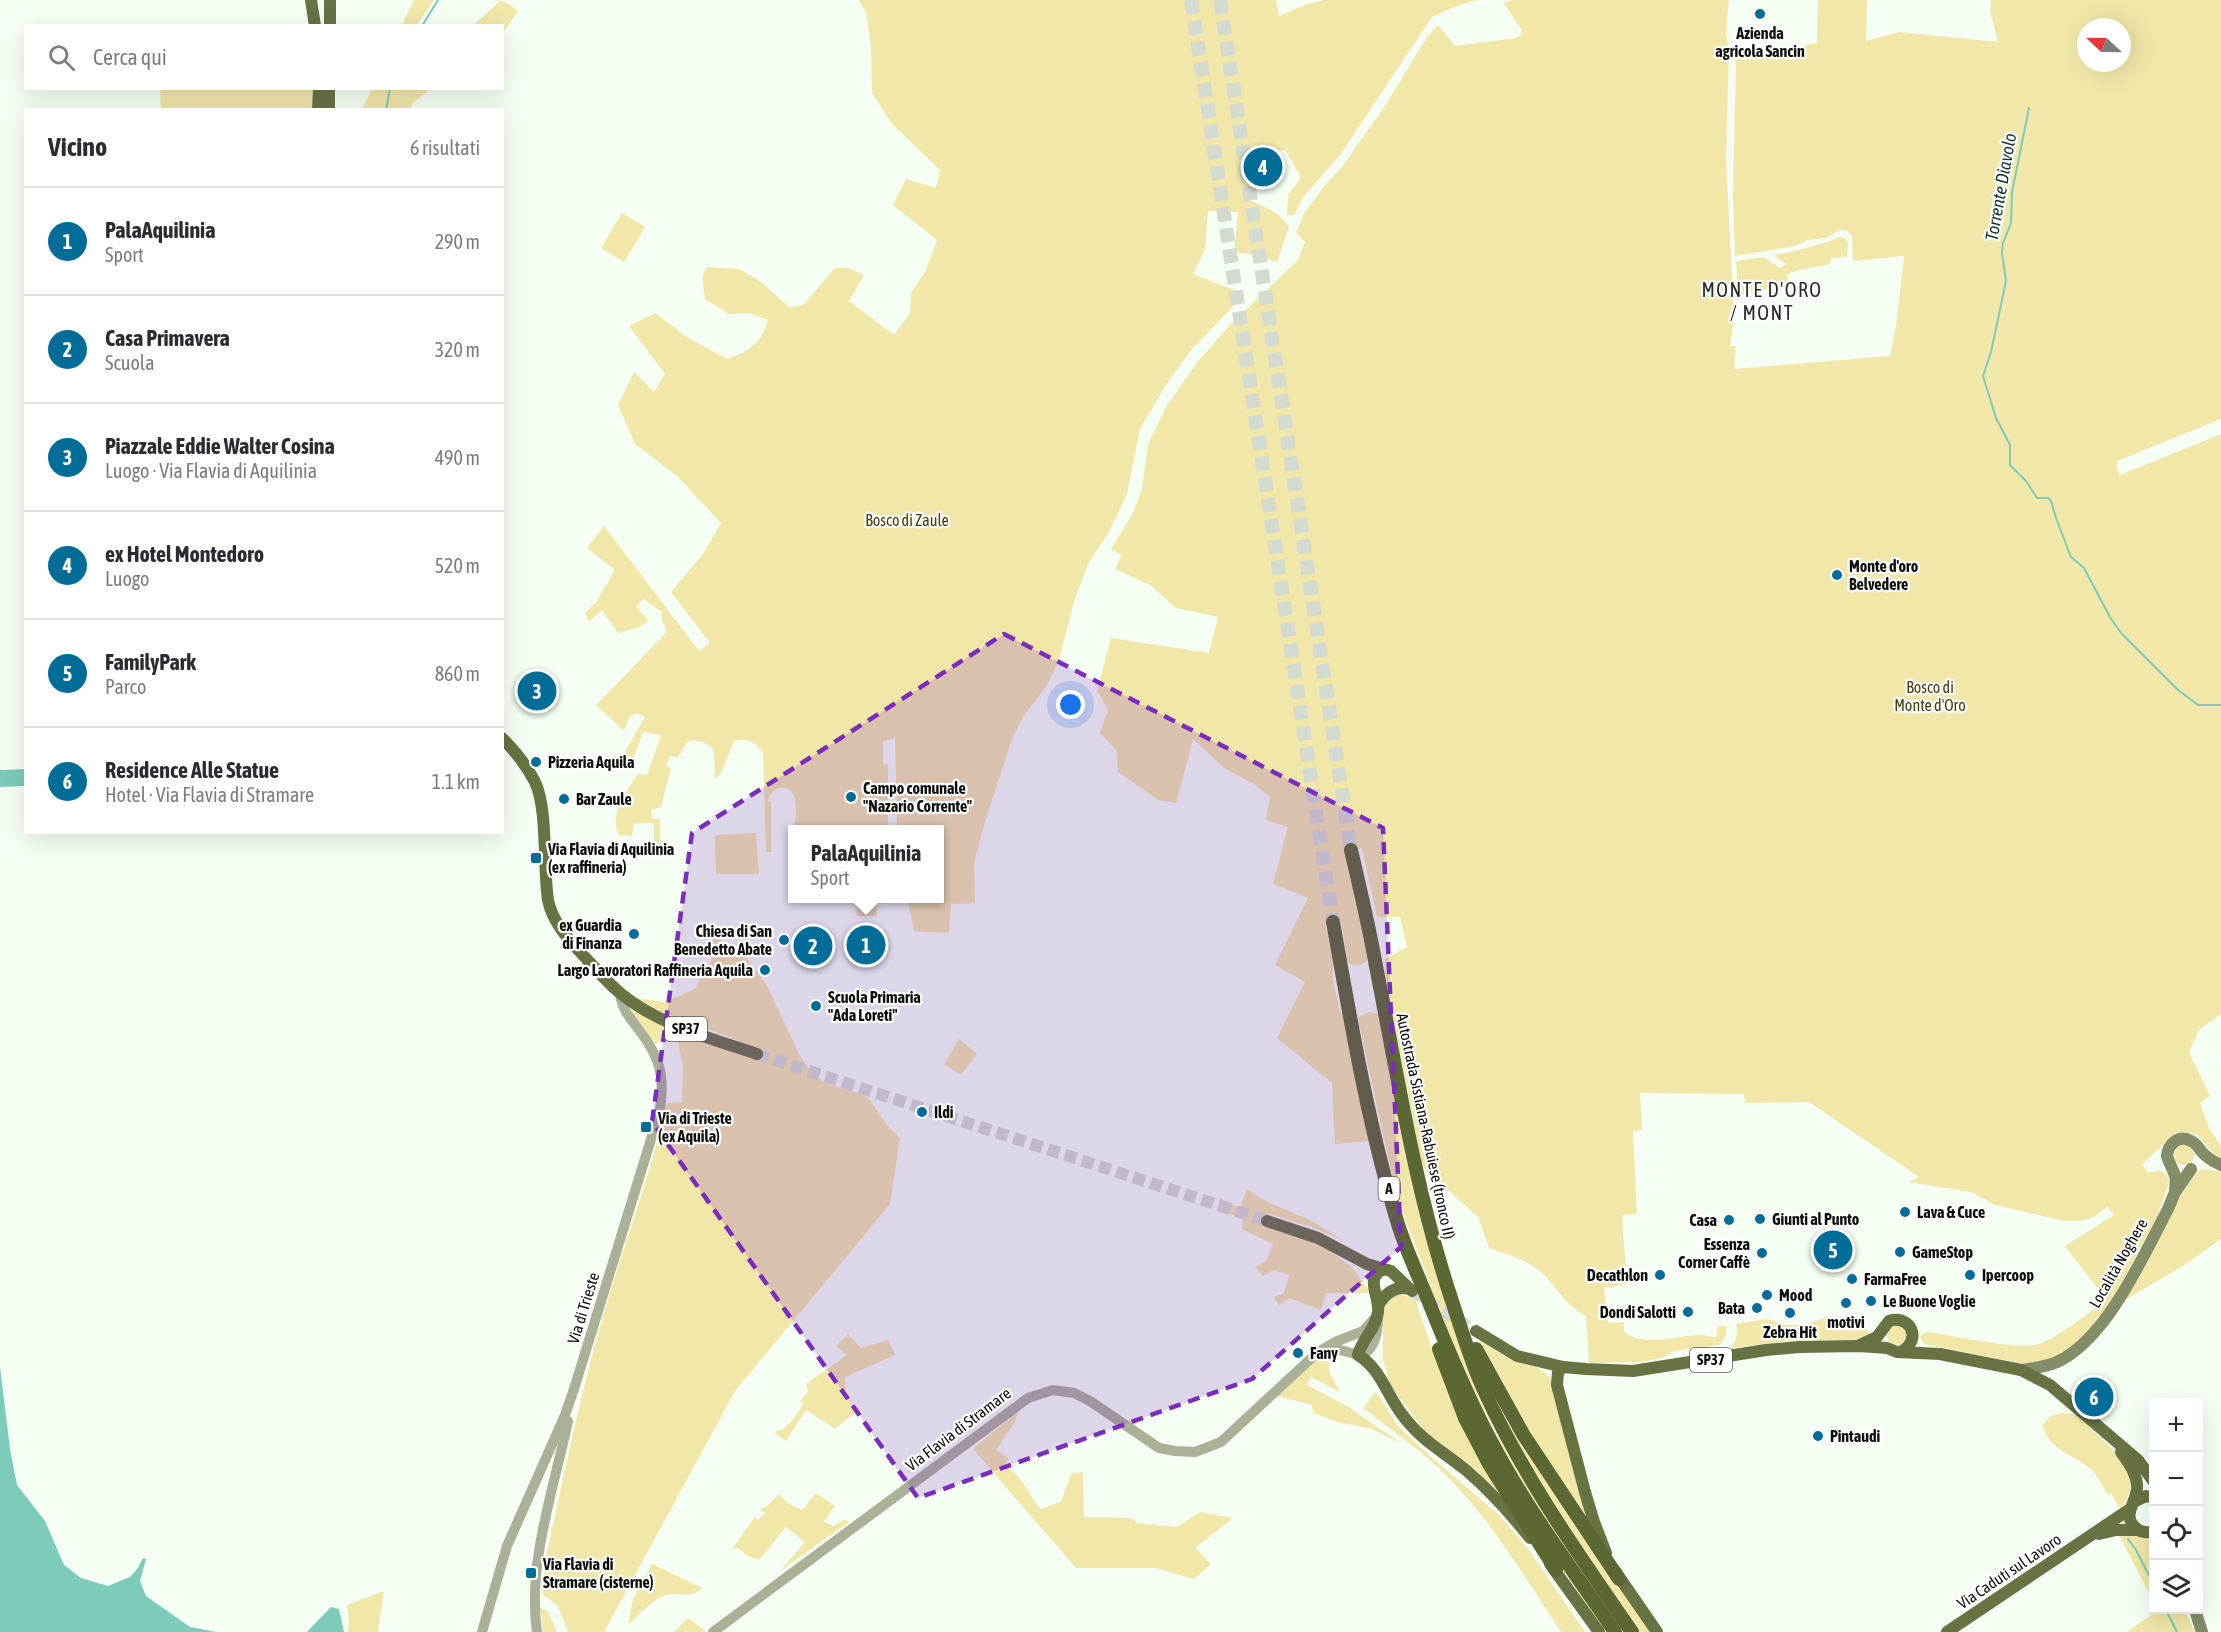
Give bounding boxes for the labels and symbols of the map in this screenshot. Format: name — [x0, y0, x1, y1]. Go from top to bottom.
marker: Azienda agricola Sancin — [1753, 7, 1767, 21]
north arrow — [2077, 18, 2131, 72]
place label: Azienda agricola Sancin — [1715, 24, 1805, 60]
water label: Torrente Diavolo — [1981, 131, 2020, 242]
pin: 4 — [1244, 144, 1282, 190]
district label: MONTE D'ORO / MONT — [1701, 278, 1823, 324]
park label: Bosco di Zaule — [865, 511, 949, 529]
place label: Monte d'oro Belvedere — [1849, 557, 1919, 593]
marker: Monte d'oro Belvedere — [1830, 568, 1844, 582]
pin: 3 — [518, 668, 556, 714]
park label: Bosco di Monte d'Oro — [1894, 678, 1966, 714]
your location — [1056, 690, 1085, 719]
place label: Pizzeria Aquila — [548, 753, 635, 771]
marker: Pizzeria Aquila — [529, 755, 543, 769]
place label: Campo comunale "Nazario Corrente" — [863, 779, 973, 815]
place label: Bar Zaule — [576, 790, 632, 808]
marker: Campo comunale "Nazario Corrente" — [844, 790, 858, 804]
marker: Bar Zaule — [557, 792, 571, 806]
place label: Via Flavia di Aquilinia (ex raffineria) — [547, 840, 674, 876]
marker: Via Flavia di Aquilinia (ex raffineria) — [529, 851, 543, 865]
place label: ex Guardia di Finanza — [559, 916, 622, 952]
place label: Chiesa di San Benedetto Abate — [674, 922, 772, 958]
pin: 1 — [846, 922, 886, 968]
pin: 2 — [794, 924, 832, 968]
marker: ex Guardia di Finanza — [627, 927, 641, 941]
marker: Chiesa di San Benedetto Abate — [777, 933, 791, 947]
place label: Largo Lavoratori Raffineria Aquila — [558, 961, 753, 979]
marker: Largo Lavoratori Raffineria Aquila — [758, 963, 772, 977]
place label: Scuola Primaria "Ada Loreti" — [828, 988, 921, 1024]
marker: Scuola Primaria "Ada Loreti" — [809, 999, 823, 1013]
street label: Autostrada Sistiana-Rabuiese (tronco II) — [1392, 1011, 1459, 1241]
road number: SP37 — [665, 1017, 707, 1041]
place label: Ildi — [934, 1103, 954, 1121]
marker: Ildi — [915, 1105, 929, 1119]
place label: Via di Trieste (ex Aquila) — [657, 1109, 732, 1145]
marker: Via di Trieste (ex Aquila) — [639, 1120, 653, 1134]
road number: A — [1378, 1177, 1400, 1201]
place label: Lava & Cuce — [1917, 1203, 1985, 1221]
marker: Lava & Cuce — [1898, 1205, 1912, 1219]
place label: Giunti al Punto — [1772, 1210, 1860, 1228]
place label: Casa — [1689, 1211, 1717, 1229]
marker: Giunti al Punto — [1753, 1212, 1767, 1226]
marker: Casa — [1722, 1213, 1736, 1227]
street label: Località Noghere — [2085, 1215, 2152, 1311]
pin: 5 — [1814, 1228, 1852, 1272]
place label: Essenza Corner Caffè — [1678, 1235, 1750, 1271]
place label: GameStop — [1912, 1243, 1973, 1261]
marker: GameStop — [1893, 1245, 1907, 1259]
marker: Essenza Corner Caffè — [1755, 1246, 1769, 1260]
place label: Decathlon — [1587, 1266, 1648, 1284]
place label: Ipercoop — [1982, 1266, 2035, 1284]
marker: Decathlon — [1653, 1268, 1667, 1282]
marker: Ipercoop — [1963, 1268, 1977, 1282]
street label: Via di Trieste — [564, 1270, 602, 1346]
place label: FarmaFree — [1864, 1270, 1927, 1288]
marker: FarmaFree — [1845, 1272, 1859, 1286]
place label: Mood — [1779, 1286, 1813, 1304]
marker: Mood — [1760, 1288, 1774, 1302]
place label: Le Buone Voglie — [1883, 1292, 1976, 1310]
marker: Le Buone Voglie — [1864, 1294, 1878, 1308]
marker: motivi — [1839, 1296, 1853, 1310]
place label: Bata — [1718, 1299, 1745, 1317]
marker: Bata — [1750, 1301, 1764, 1315]
place label: Dondi Salotti — [1600, 1303, 1676, 1321]
marker: Dondi Salotti — [1681, 1305, 1695, 1319]
marker: Zebra Hit — [1783, 1306, 1797, 1320]
place label: motivi — [1827, 1313, 1865, 1331]
place label: Zebra Hit — [1763, 1323, 1817, 1341]
place label: Fany — [1310, 1344, 1338, 1362]
marker: Fany — [1291, 1346, 1305, 1360]
road number: SP37 — [1690, 1348, 1732, 1372]
pin: 6 — [2074, 1374, 2114, 1420]
street label: Via Flavia di Stramare — [902, 1384, 1014, 1474]
place label: Pintaudi — [1830, 1427, 1880, 1445]
marker: Pintaudi — [1811, 1429, 1825, 1443]
street label: Via Caduti sul Lavoro — [1954, 1530, 2064, 1612]
place label: Via Flavia di Stramare (cisterne) — [542, 1555, 654, 1591]
marker: Via Flavia di Stramare (cisterne) — [524, 1566, 538, 1580]

